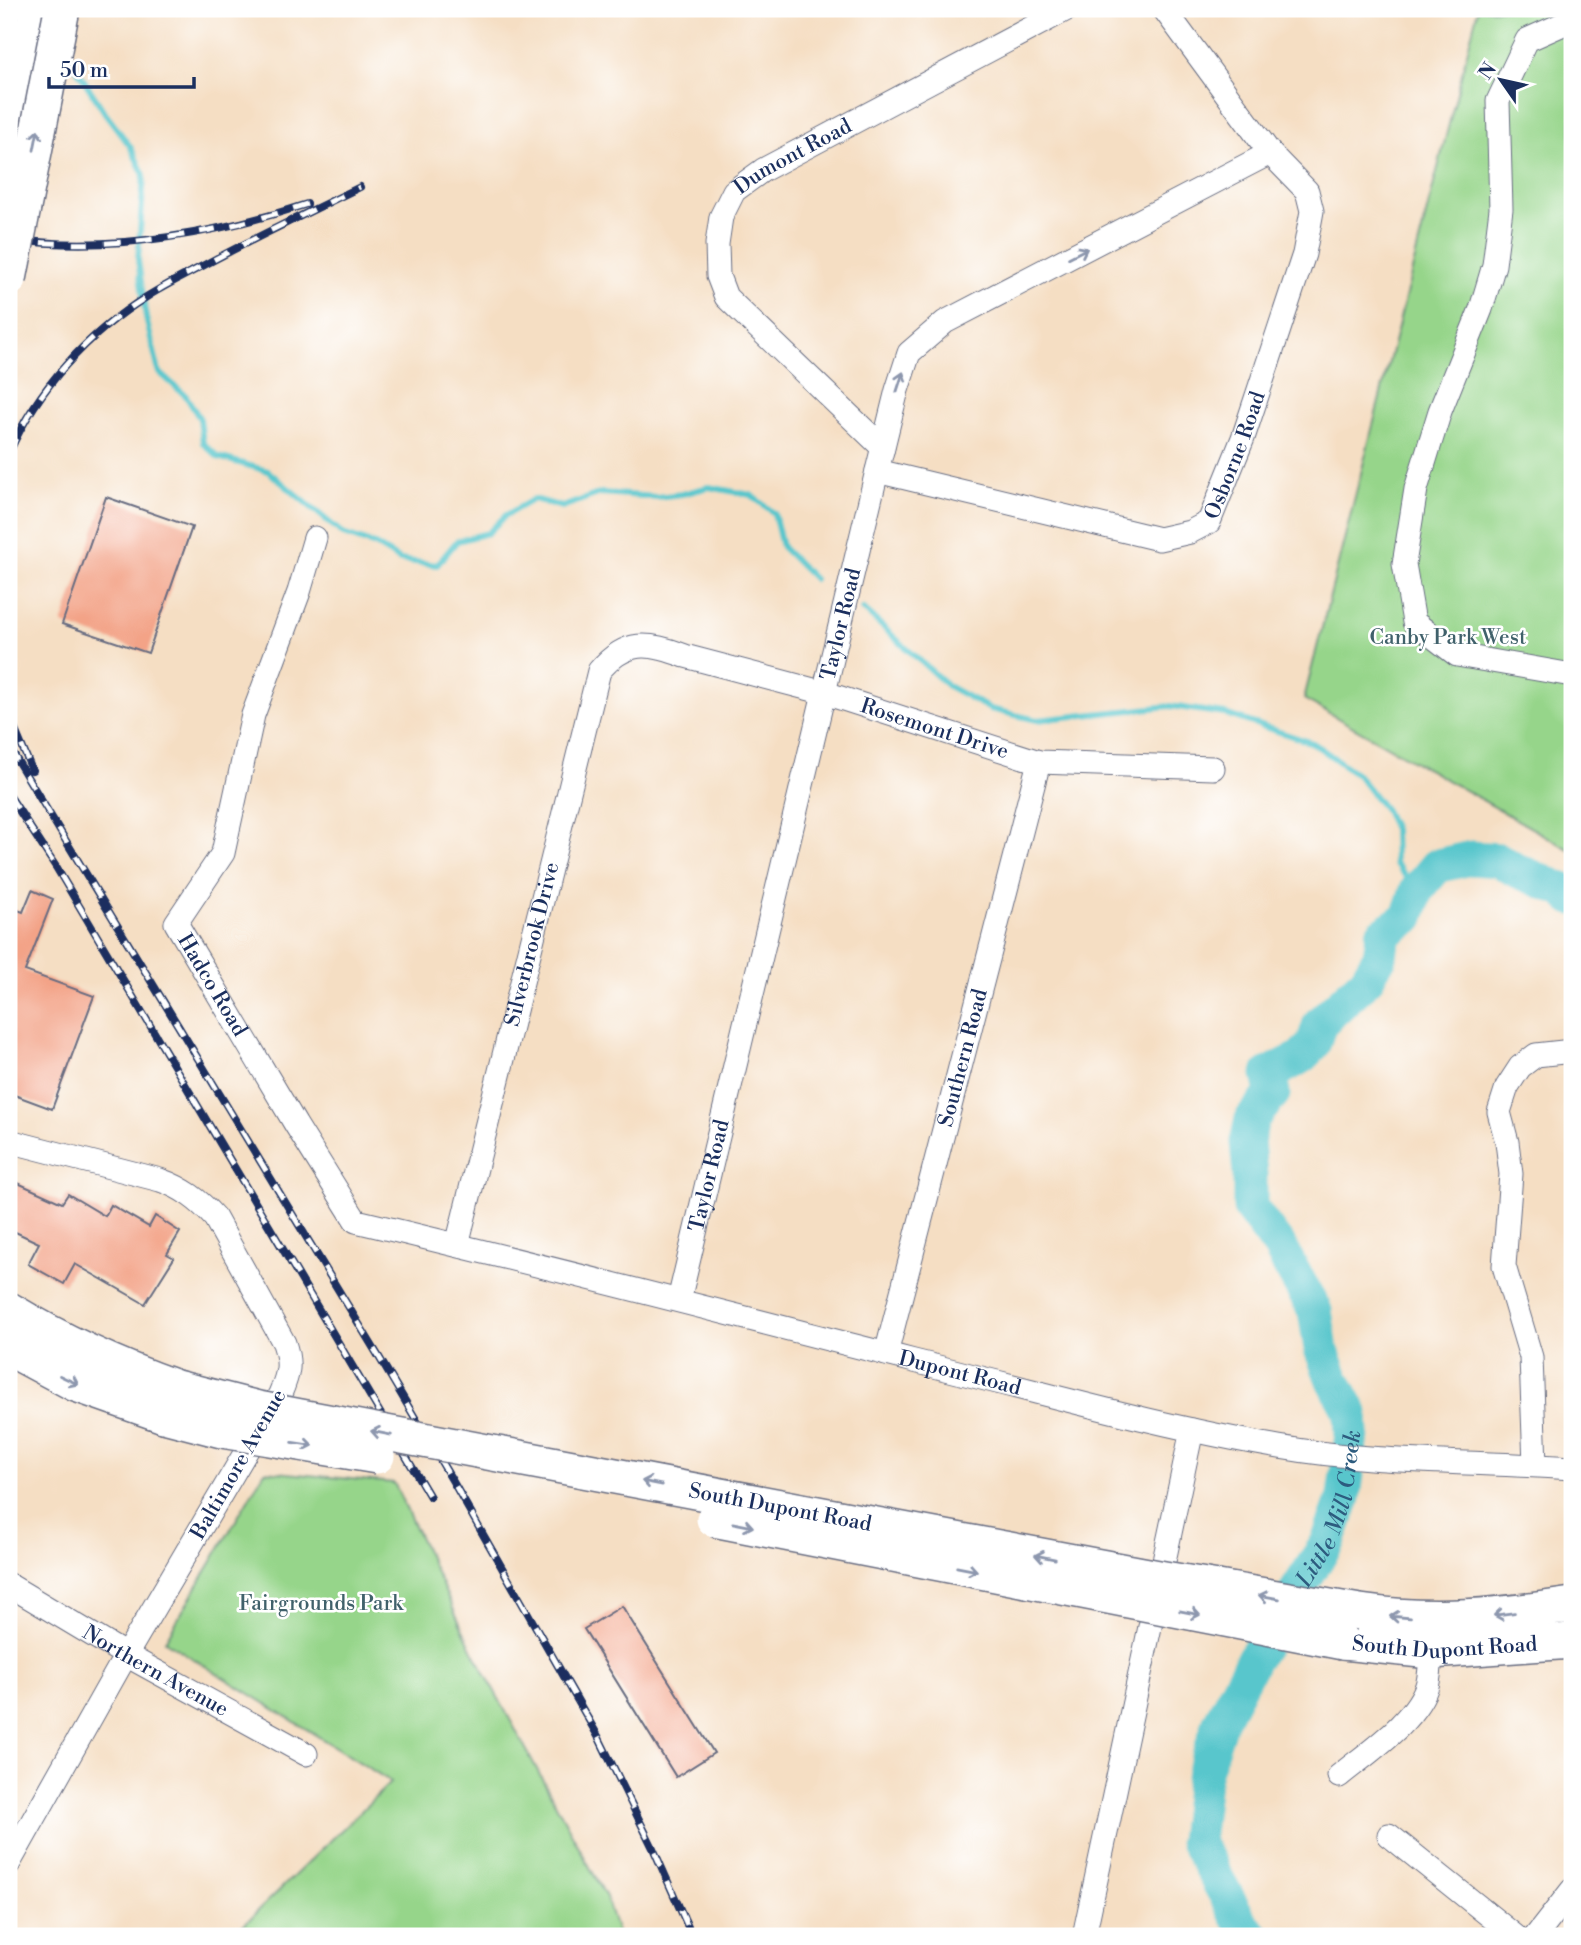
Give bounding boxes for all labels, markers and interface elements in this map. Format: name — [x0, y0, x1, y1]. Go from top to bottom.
scale bar — [49, 46, 194, 90]
north arrow — [1466, 46, 1536, 116]
text: 50 m — [60, 58, 108, 84]
text: N — [1474, 58, 1502, 84]
street label: Dumont Road — [729, 113, 856, 201]
one-way arrow — [29, 129, 43, 152]
one-way arrow — [1067, 245, 1088, 259]
one-way arrow — [895, 371, 907, 393]
street label: Osborne Road — [1199, 388, 1272, 523]
street label: Taylor Road — [815, 566, 867, 683]
park label: Canby Park West — [1370, 625, 1527, 651]
street label: Rosemont Drive — [857, 693, 1012, 765]
street label: Silverbrook Drive — [500, 860, 565, 1029]
street label: Hadco Road — [171, 929, 252, 1041]
street label: Southern Road — [933, 986, 994, 1130]
street label: Taylor Road — [684, 1117, 736, 1234]
street label: Dupont Road — [896, 1346, 1024, 1402]
one-way arrow — [58, 1374, 79, 1388]
street label: Baltimore Avenue — [185, 1385, 292, 1545]
one-way arrow — [370, 1425, 393, 1439]
water label: Little Mill Creek — [1290, 1429, 1367, 1593]
one-way arrow — [291, 1438, 314, 1451]
one-way arrow — [641, 1476, 664, 1490]
street label: South Dupont Road — [686, 1478, 874, 1538]
one-way arrow — [731, 1519, 754, 1533]
one-way arrow — [1034, 1549, 1057, 1563]
one-way arrow — [955, 1563, 978, 1576]
one-way arrow — [1258, 1590, 1280, 1603]
park label: Fairgrounds Park — [239, 1591, 404, 1617]
one-way arrow — [1178, 1607, 1201, 1620]
one-way arrow — [1493, 1608, 1516, 1621]
one-way arrow — [1389, 1611, 1412, 1624]
street label: Northern Avenue — [78, 1620, 233, 1723]
street label: South Dupont Road — [1351, 1631, 1538, 1665]

